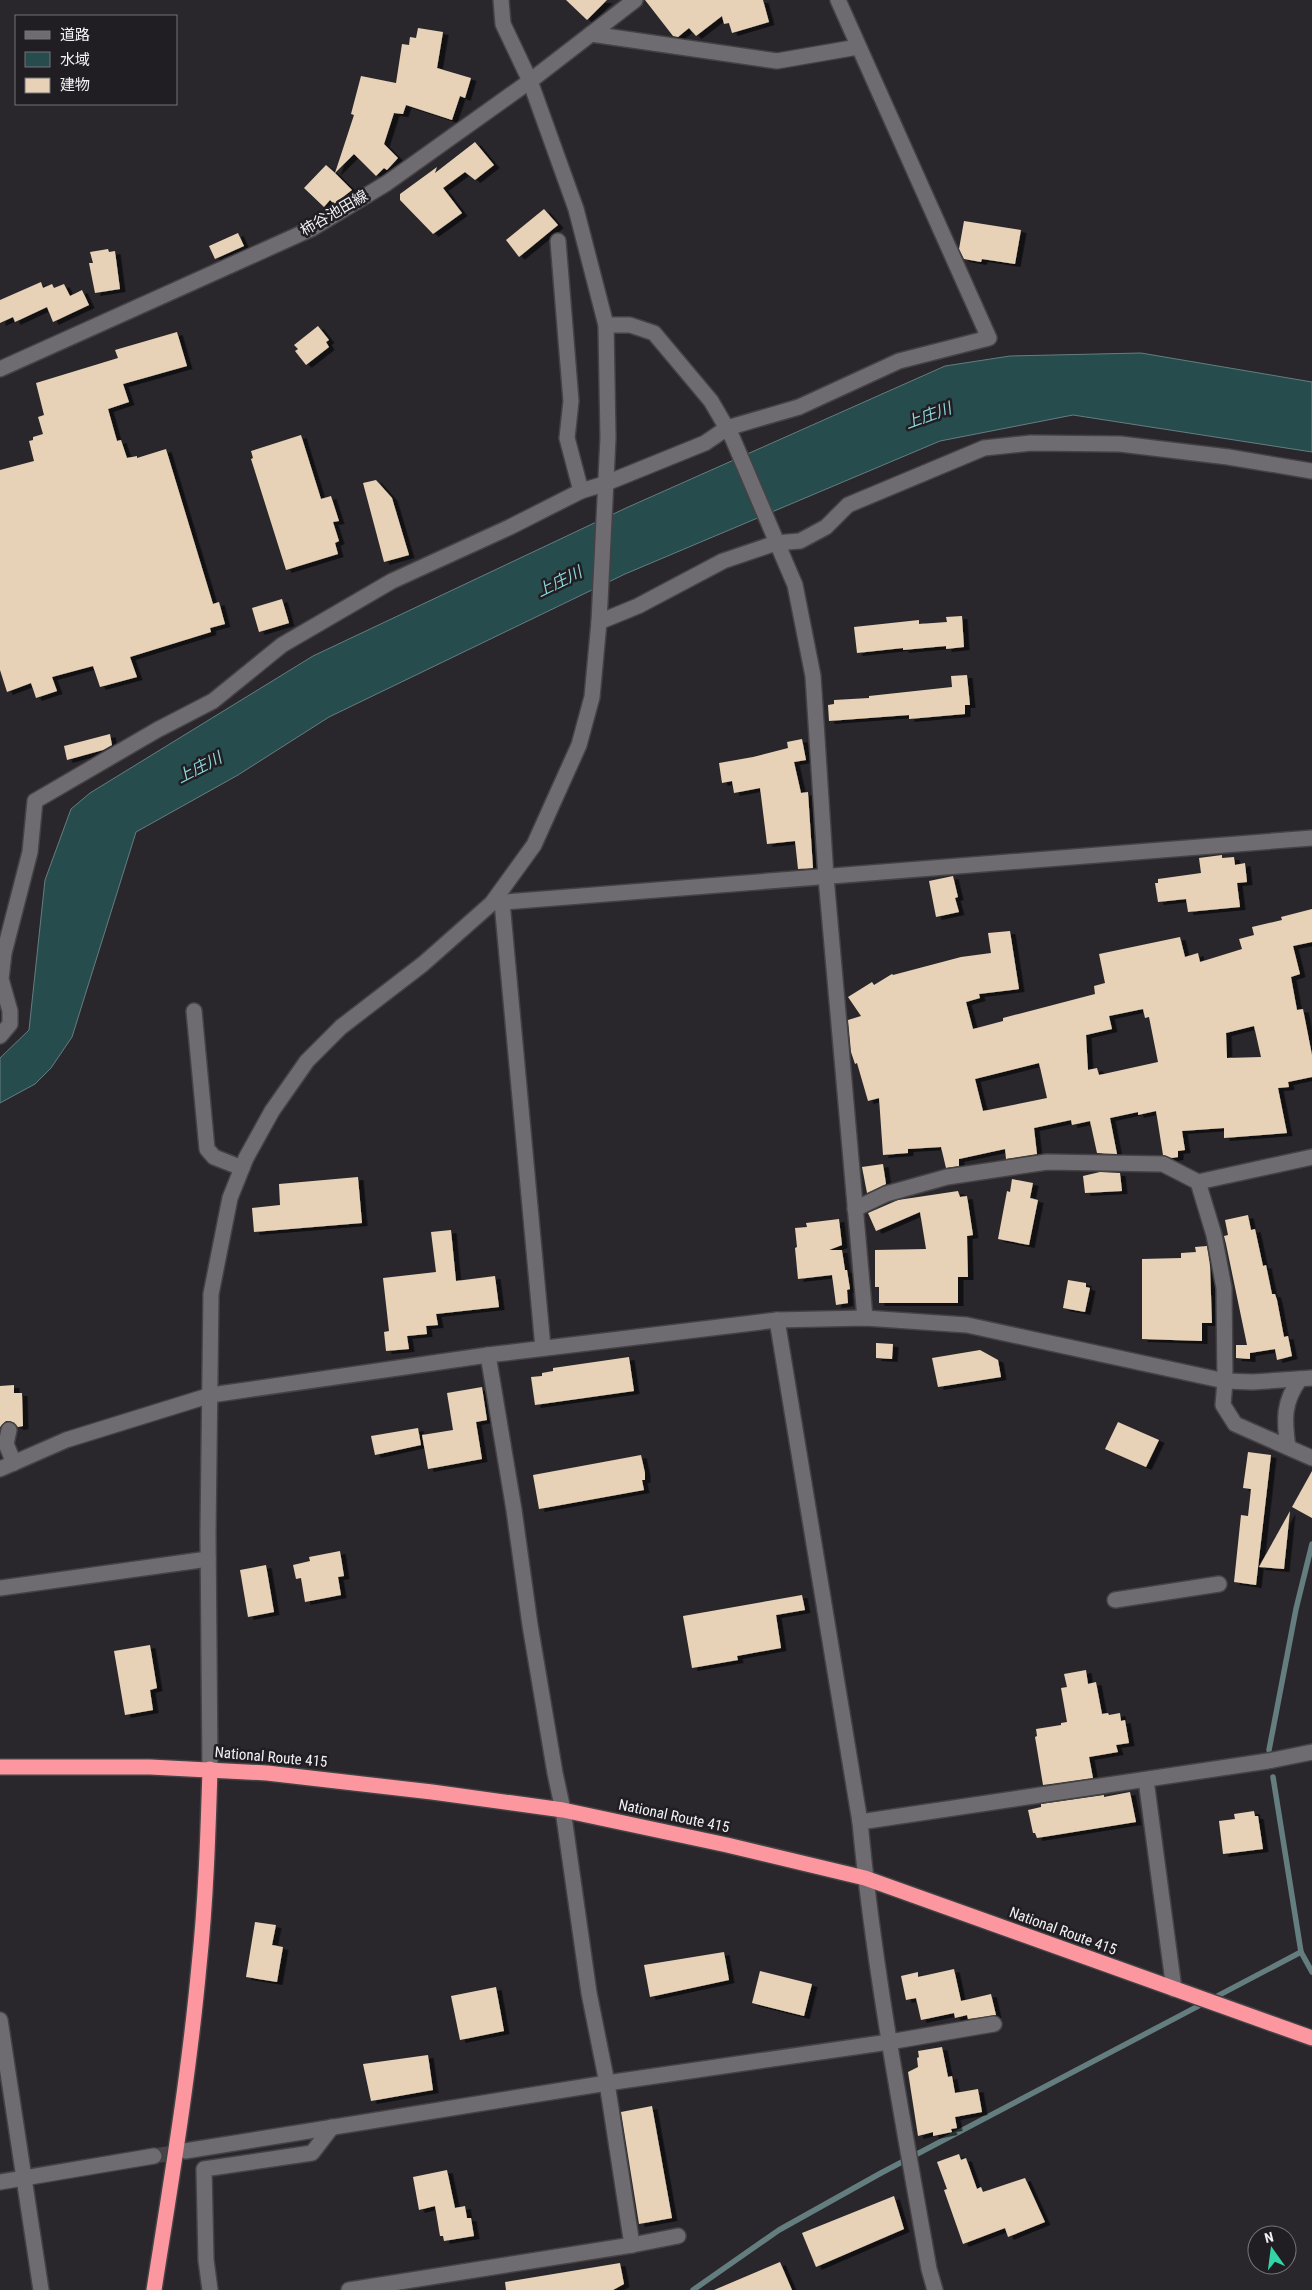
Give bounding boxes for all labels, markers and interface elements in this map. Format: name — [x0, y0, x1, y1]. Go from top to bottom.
legend — [15, 15, 178, 105]
text: 道路 — [60, 26, 90, 44]
text: 水域 — [60, 51, 90, 69]
text: 建物 — [60, 76, 90, 94]
street label: 柿谷池田線 — [297, 186, 371, 240]
water label: 上庄川 — [902, 398, 956, 433]
water label: 上庄川 — [533, 562, 587, 601]
water label: 上庄川 — [174, 747, 227, 787]
street label: National Route 415 — [214, 1743, 328, 1771]
street label: National Route 415 — [617, 1795, 731, 1837]
street label: National Route 415 — [1007, 1903, 1119, 1959]
north arrow — [1247, 2225, 1297, 2275]
text: N — [1263, 2229, 1275, 2246]

